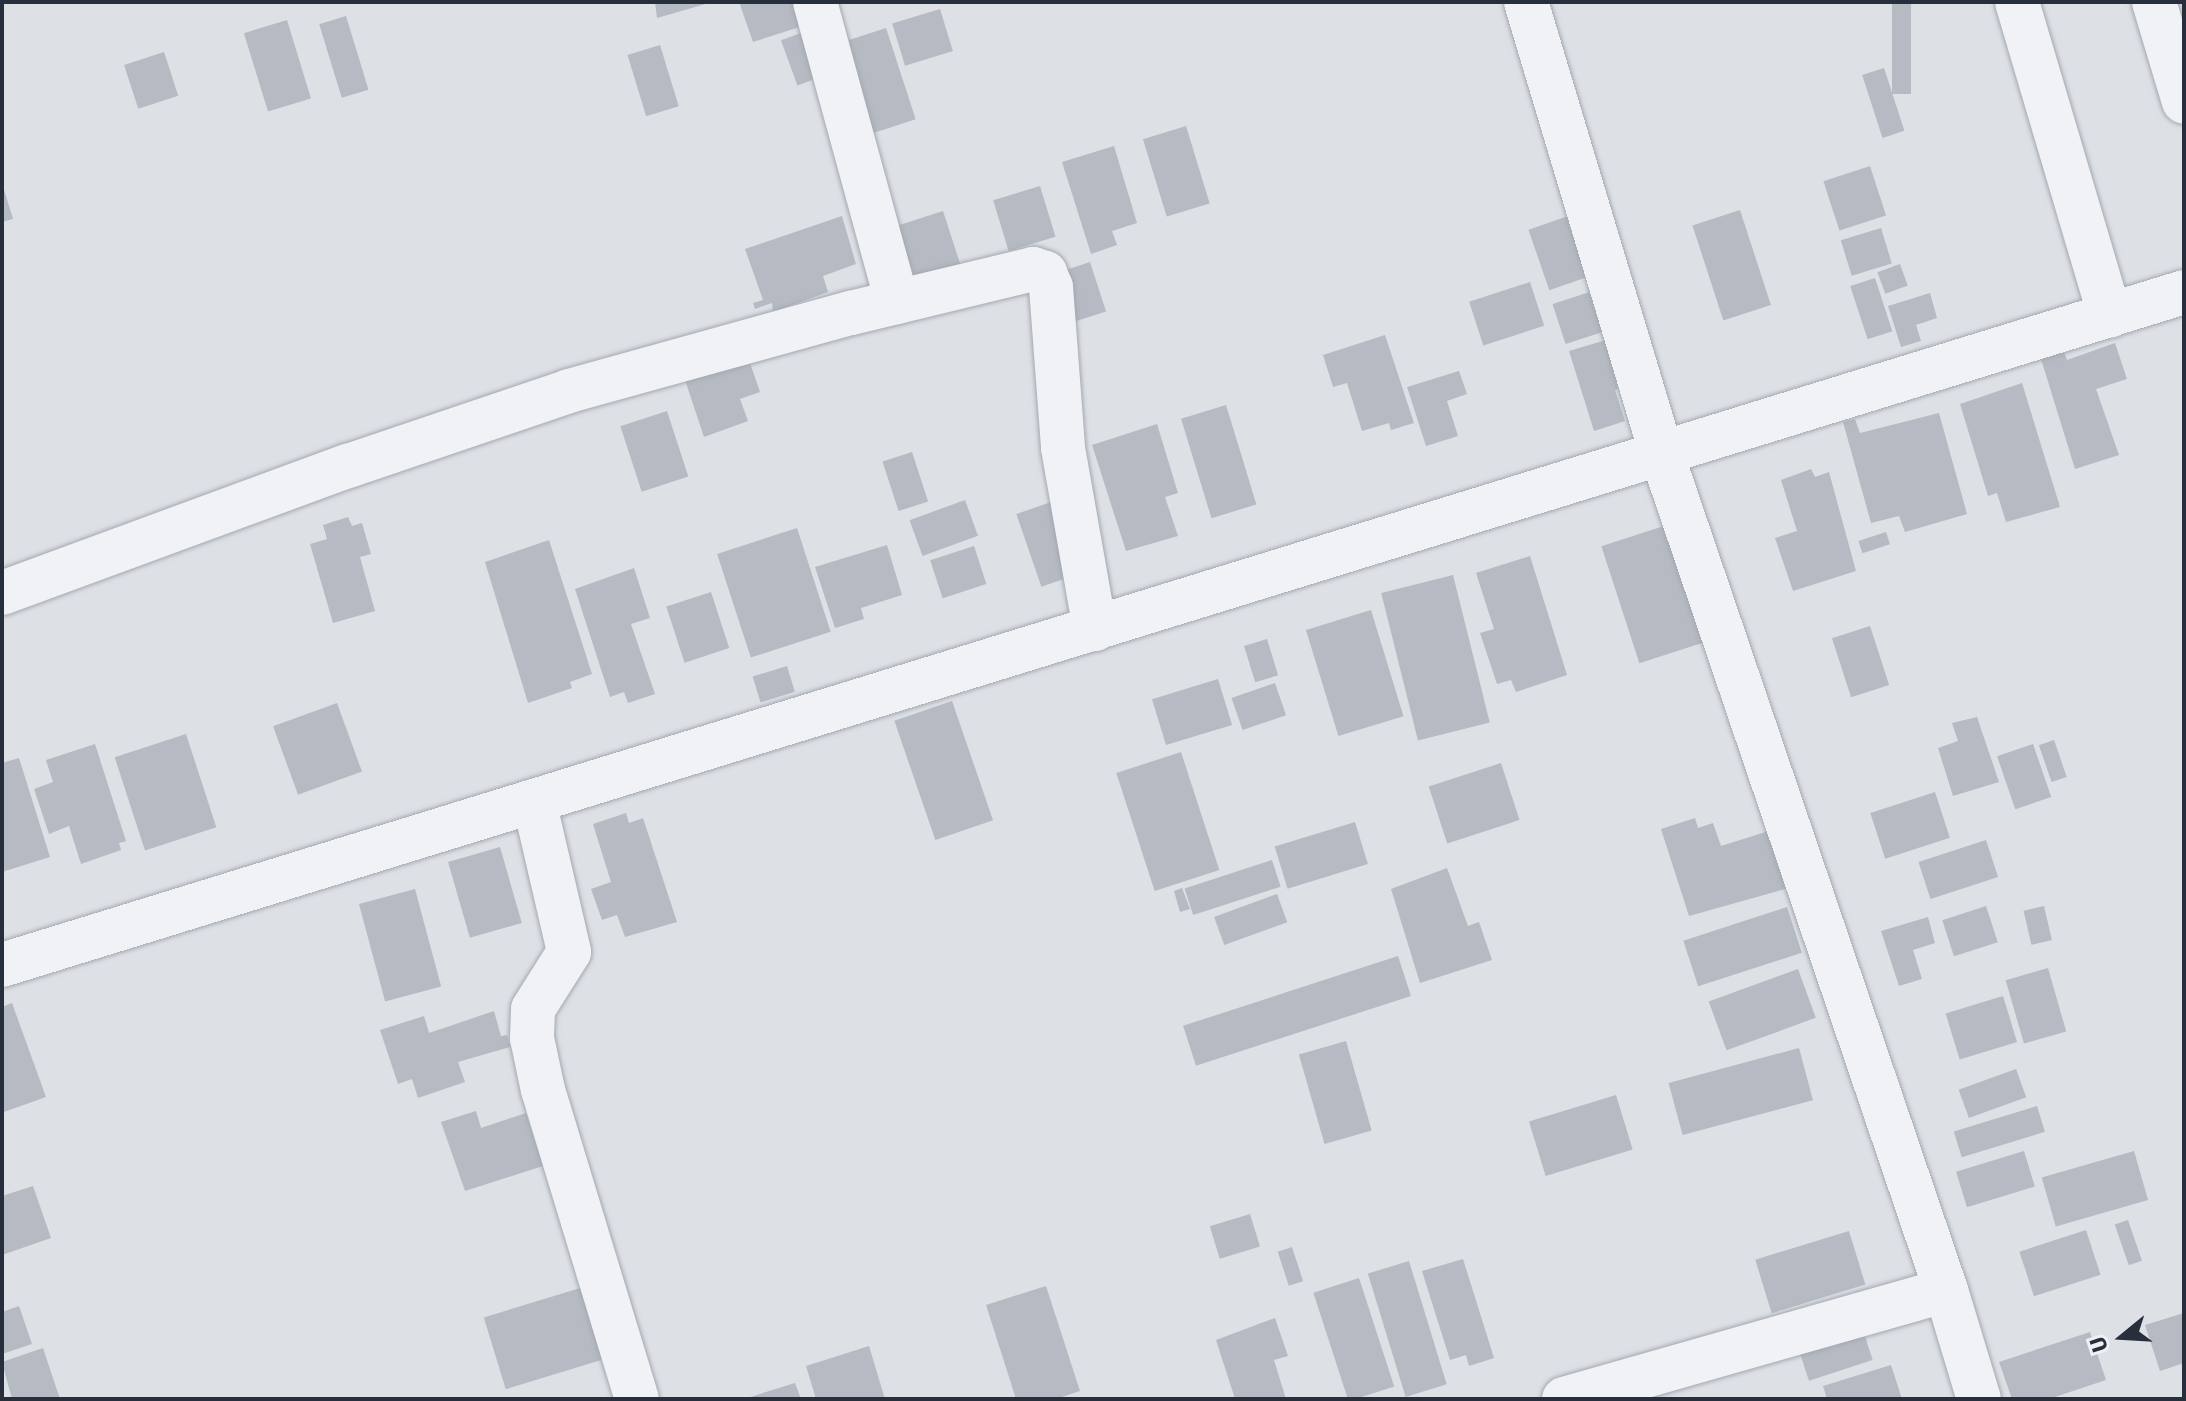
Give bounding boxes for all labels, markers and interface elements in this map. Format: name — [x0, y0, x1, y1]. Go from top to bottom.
north arrow — [2082, 1297, 2162, 1377]
text: U — [2084, 1334, 2114, 1356]

